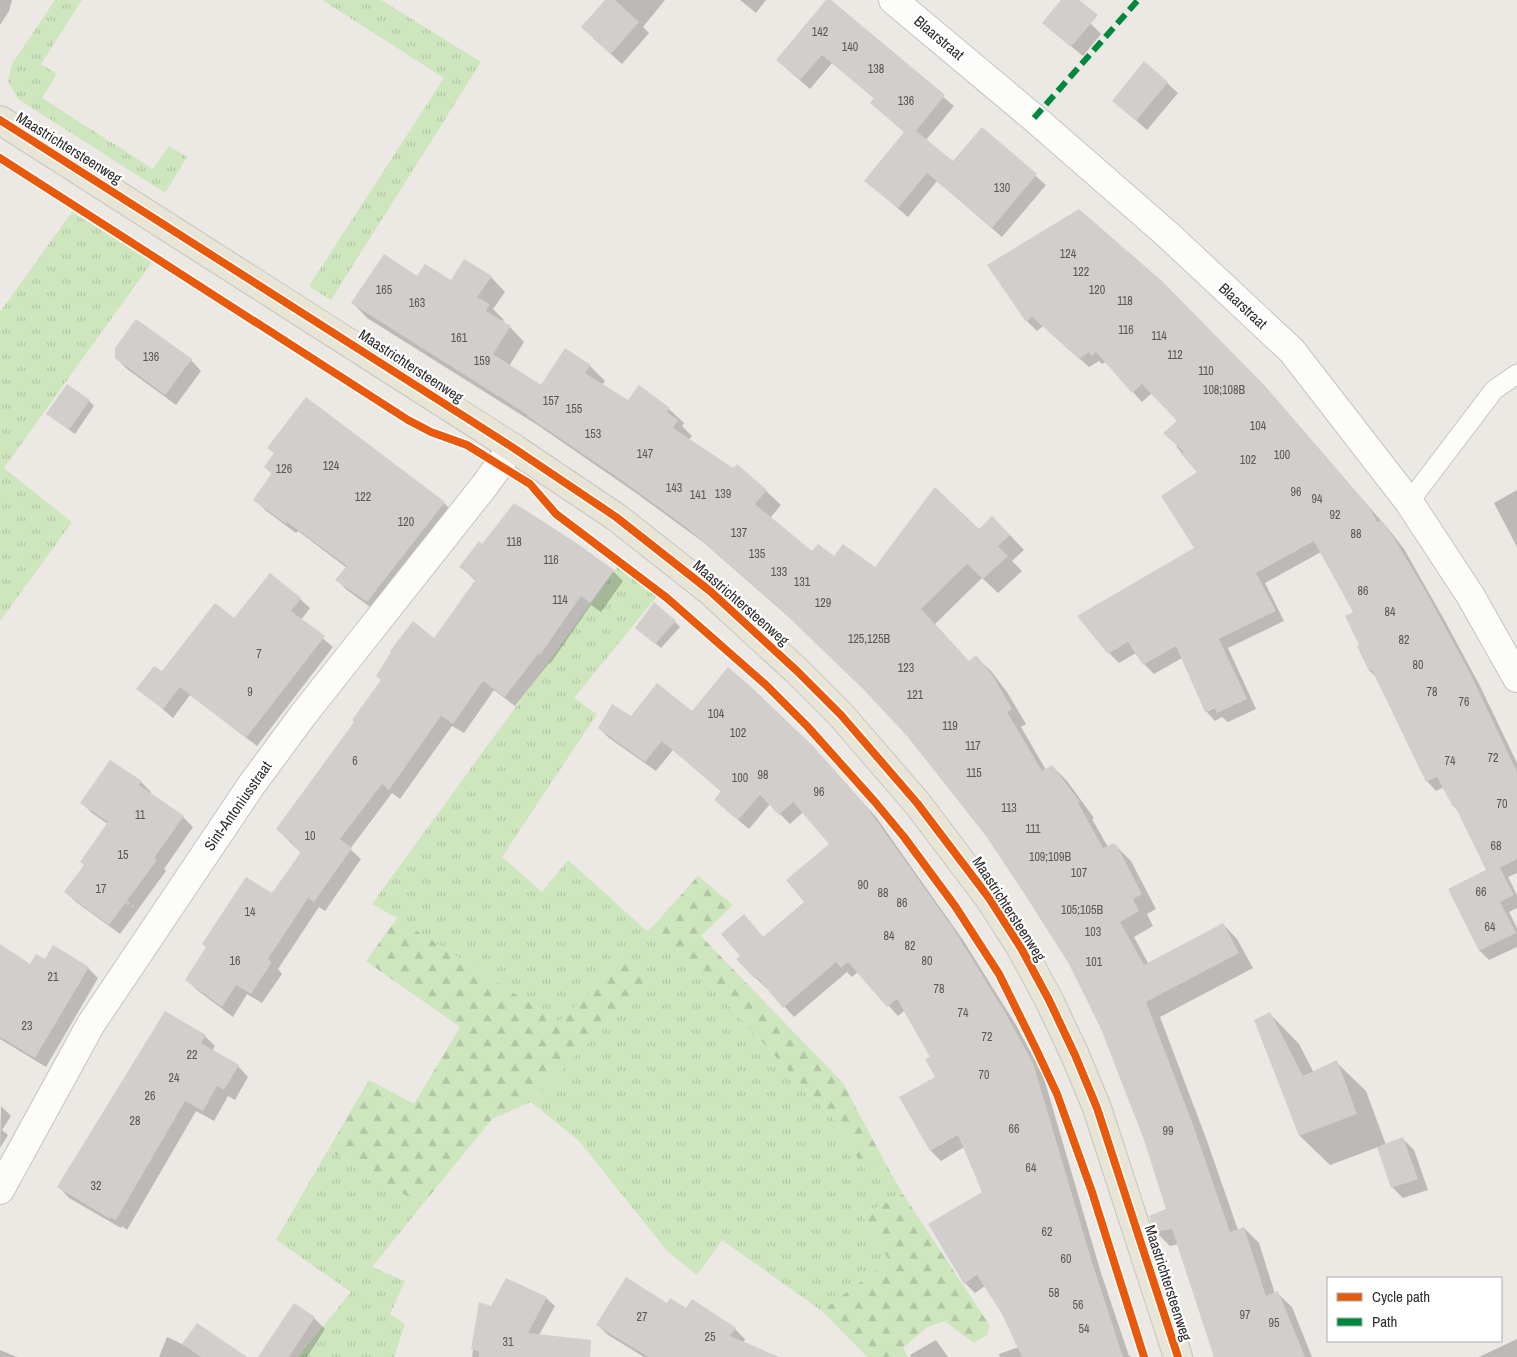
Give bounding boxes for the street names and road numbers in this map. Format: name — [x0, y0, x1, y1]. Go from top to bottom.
street label: Blaarstraat — [910, 10, 969, 65]
street label: Maastrichtersteenweg — [12, 107, 126, 189]
street label: Blaarstraat — [1214, 278, 1273, 334]
street label: Maastrichtersteenweg — [355, 324, 468, 407]
street label: Maastrichtersteenweg — [689, 555, 794, 650]
street label: Sint-Antoniusstraat — [199, 756, 277, 855]
street label: Maastrichtersteenweg — [968, 852, 1051, 965]
street label: Maastrichtersteenweg — [1140, 1222, 1197, 1344]

